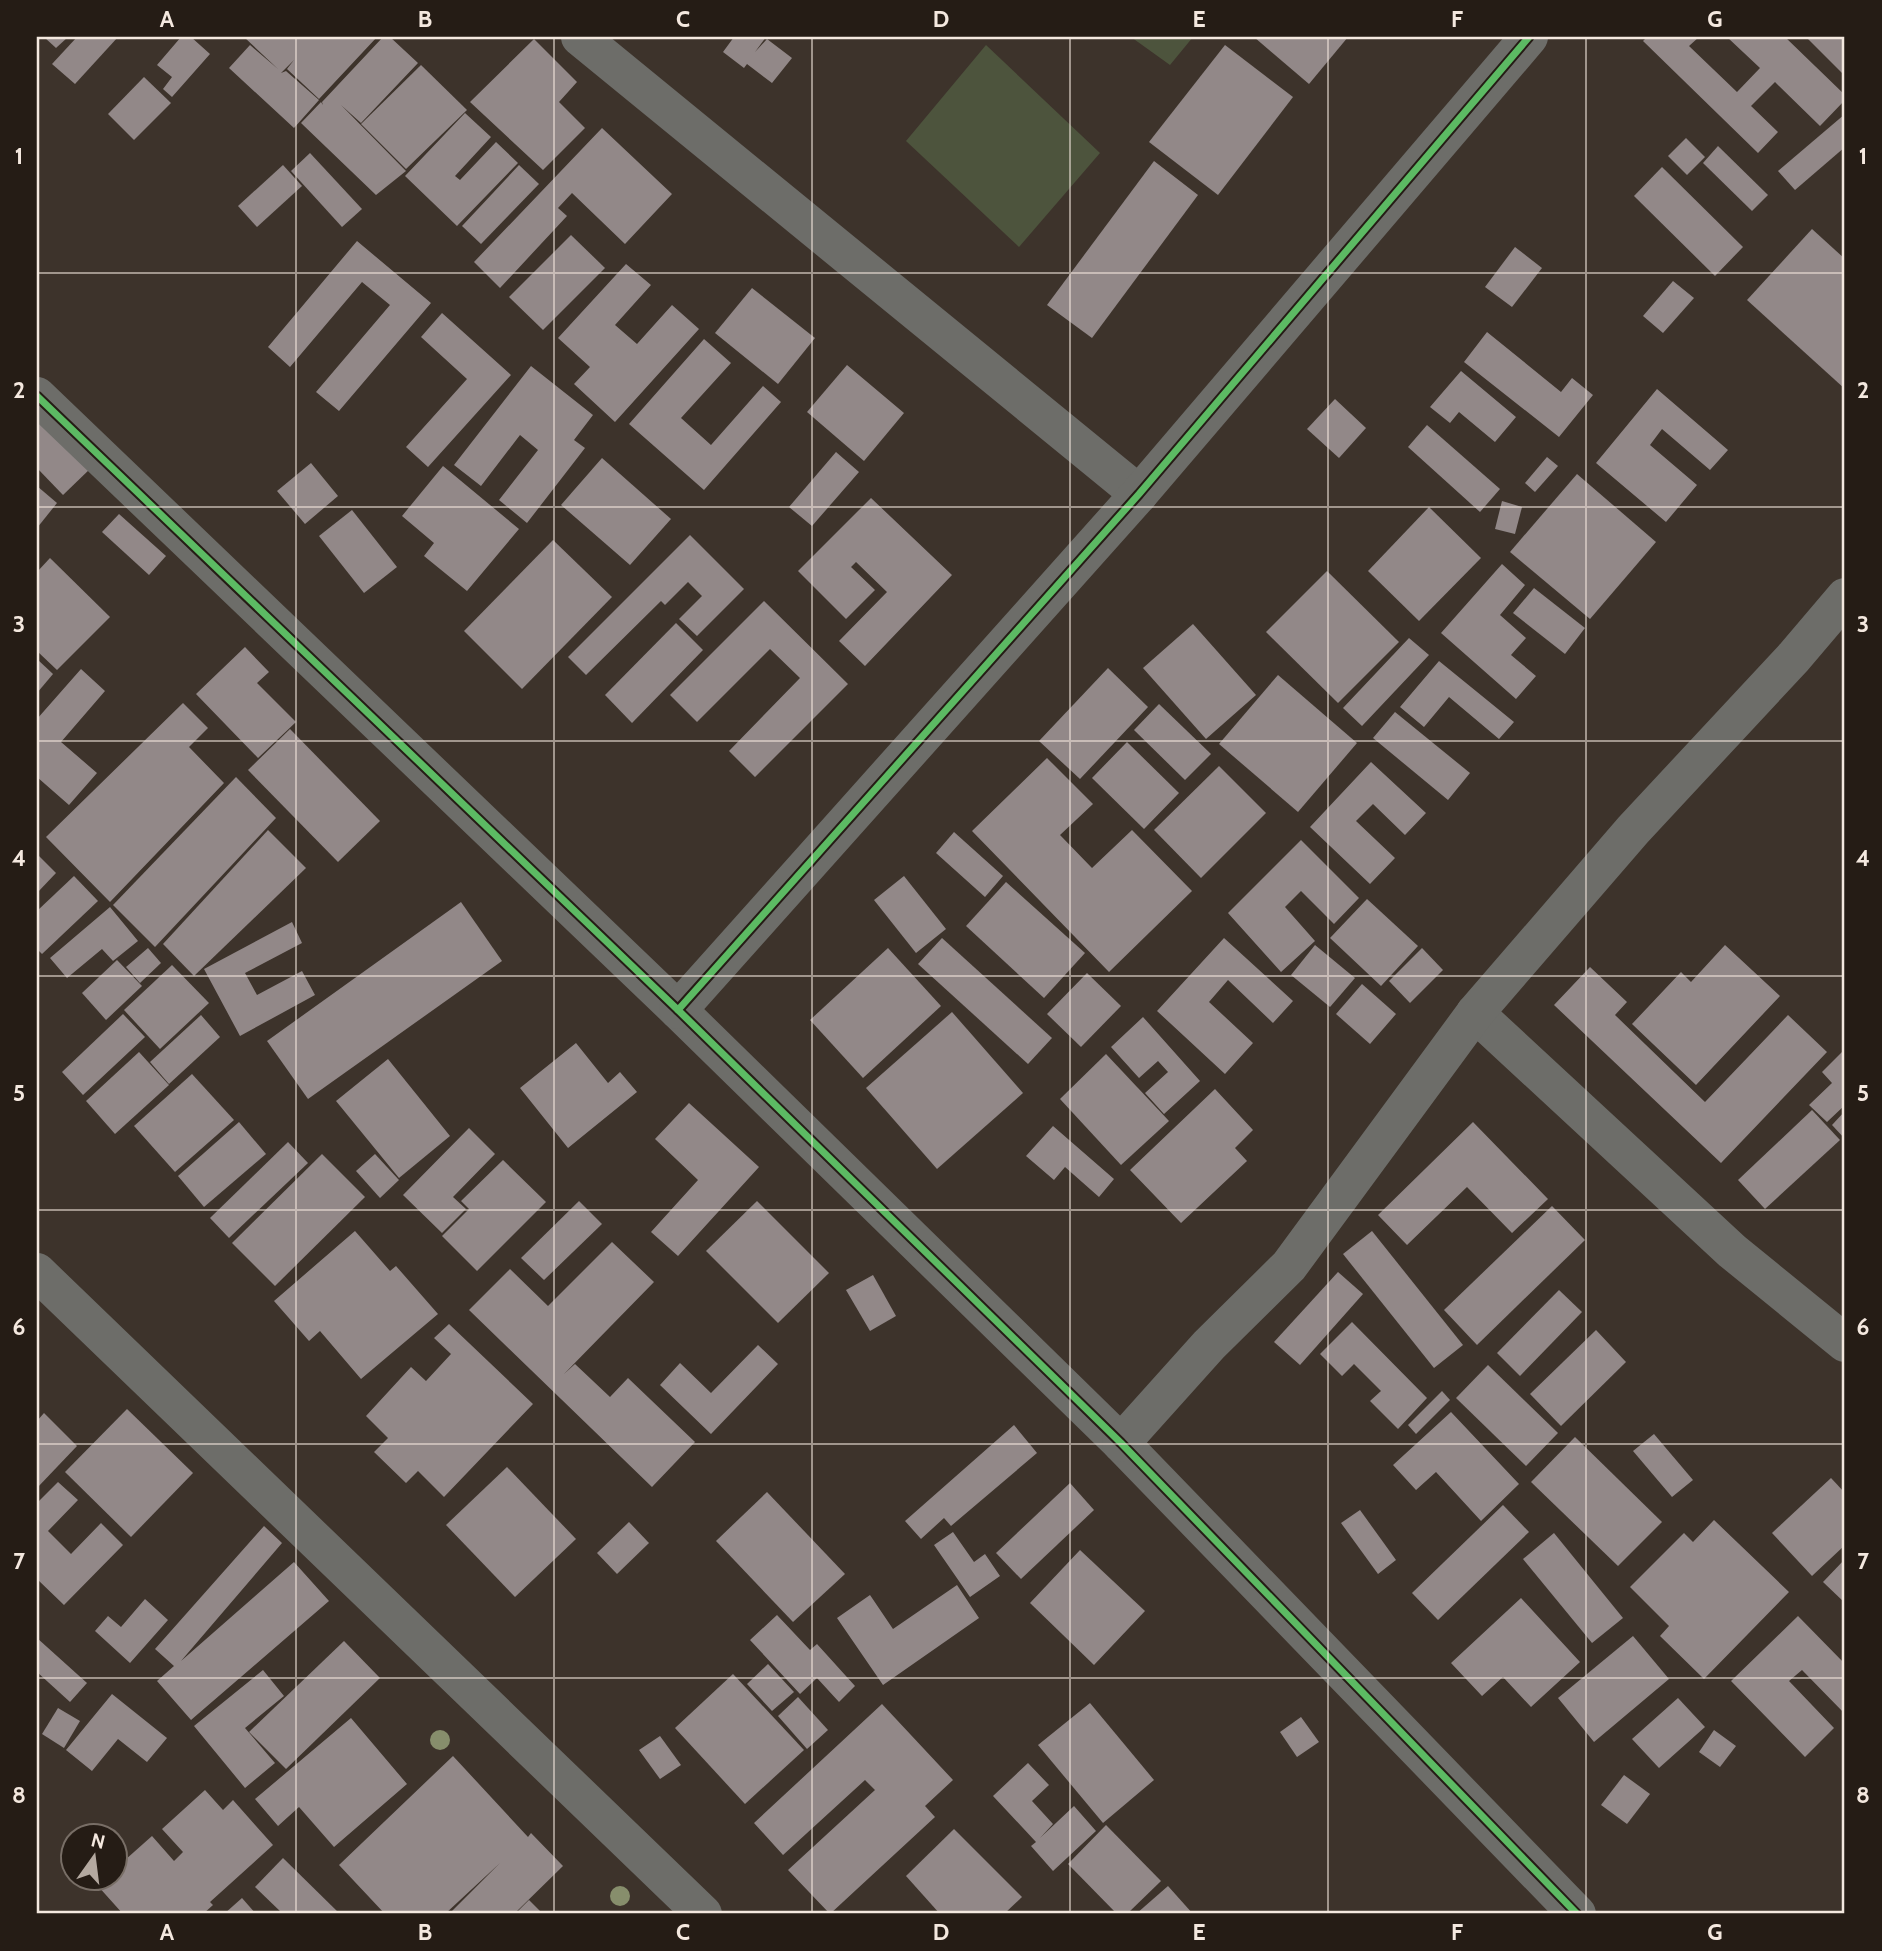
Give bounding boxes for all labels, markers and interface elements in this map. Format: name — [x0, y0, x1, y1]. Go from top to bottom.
text: A — [160, 5, 175, 33]
text: B — [418, 5, 432, 33]
text: C — [676, 5, 690, 33]
text: D — [933, 5, 949, 33]
text: E — [1192, 5, 1206, 33]
text: F — [1451, 5, 1463, 33]
text: G — [1707, 5, 1723, 33]
text: 1 — [15, 142, 23, 170]
text: 1 — [1859, 142, 1867, 170]
text: 2 — [13, 376, 25, 404]
text: 2 — [1857, 376, 1869, 404]
text: 3 — [13, 610, 25, 638]
text: 3 — [1857, 610, 1869, 638]
text: 4 — [12, 844, 26, 872]
text: 4 — [1856, 844, 1870, 872]
text: 5 — [13, 1079, 25, 1107]
text: 5 — [1857, 1079, 1869, 1107]
text: 6 — [13, 1313, 25, 1341]
text: 6 — [1857, 1313, 1869, 1341]
text: 7 — [13, 1547, 25, 1575]
text: 7 — [1857, 1547, 1869, 1575]
text: 8 — [12, 1781, 26, 1809]
text: 8 — [1856, 1781, 1870, 1809]
north arrow — [60, 1822, 130, 1892]
text: N — [89, 1828, 107, 1854]
text: A — [160, 1918, 175, 1946]
text: B — [418, 1918, 432, 1946]
text: C — [676, 1918, 690, 1946]
text: D — [933, 1918, 949, 1946]
text: E — [1192, 1918, 1206, 1946]
text: F — [1451, 1918, 1463, 1946]
text: G — [1707, 1918, 1723, 1946]

